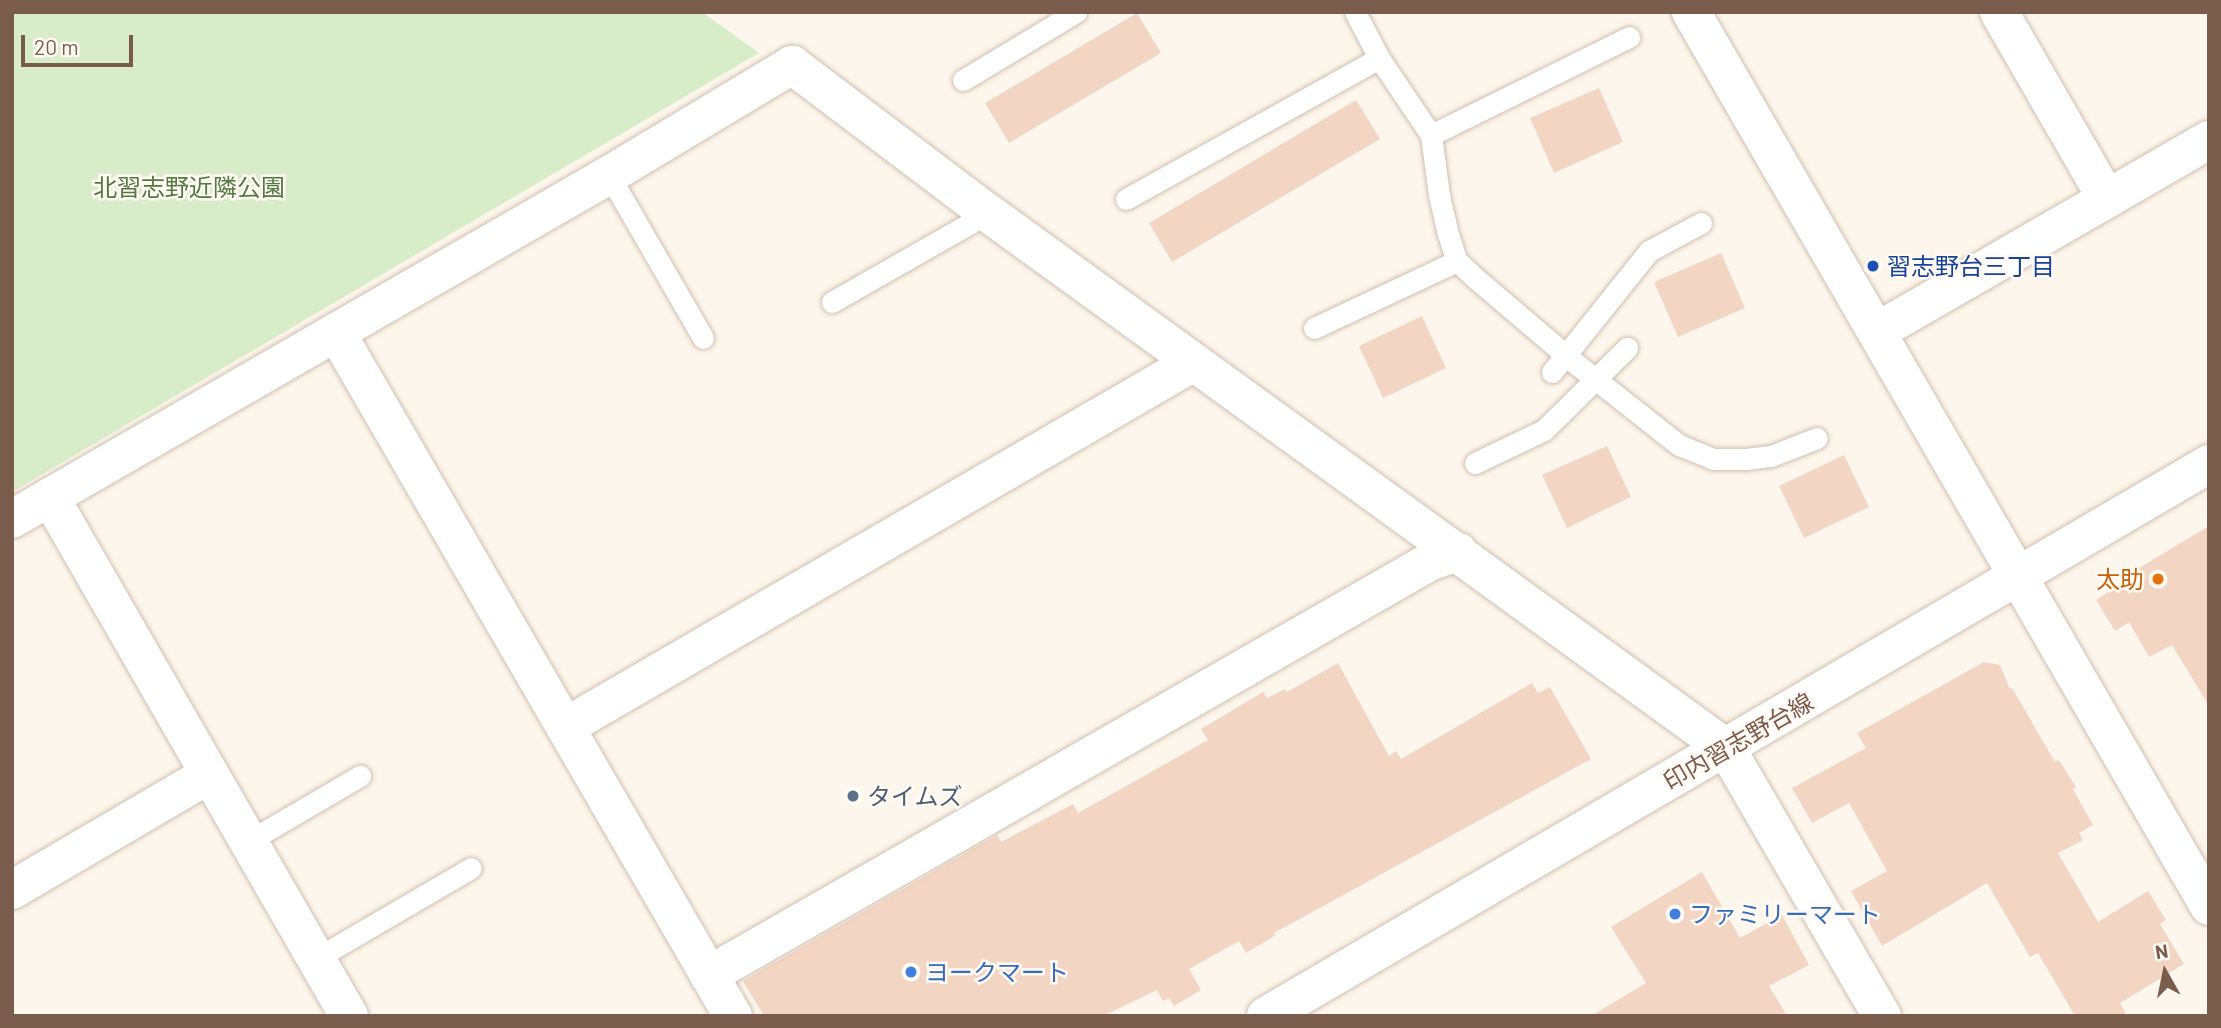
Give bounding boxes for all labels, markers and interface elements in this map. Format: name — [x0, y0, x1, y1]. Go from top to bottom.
scale bar — [24, 21, 136, 65]
text: 20 m — [34, 34, 79, 59]
park label: 北習志野近隣公園 — [93, 173, 285, 201]
place label: 習志野台三丁目 — [1887, 252, 2055, 280]
marker: 習志野台三丁目 — [1865, 258, 1881, 274]
place label: 太助 — [2096, 565, 2144, 593]
marker: 太助 — [2150, 571, 2166, 587]
street label: 印内習志野台線 — [1658, 687, 1818, 795]
place label: タイムズ — [867, 782, 963, 810]
marker: タイムズ — [845, 788, 861, 804]
place label: ファミリーマート — [1689, 900, 1881, 928]
marker: ファミリーマート — [1667, 906, 1683, 922]
north arrow — [2130, 937, 2200, 1007]
text: N — [2154, 938, 2170, 963]
place label: ヨークマート — [925, 958, 1069, 986]
marker: ヨークマート — [903, 964, 919, 980]

